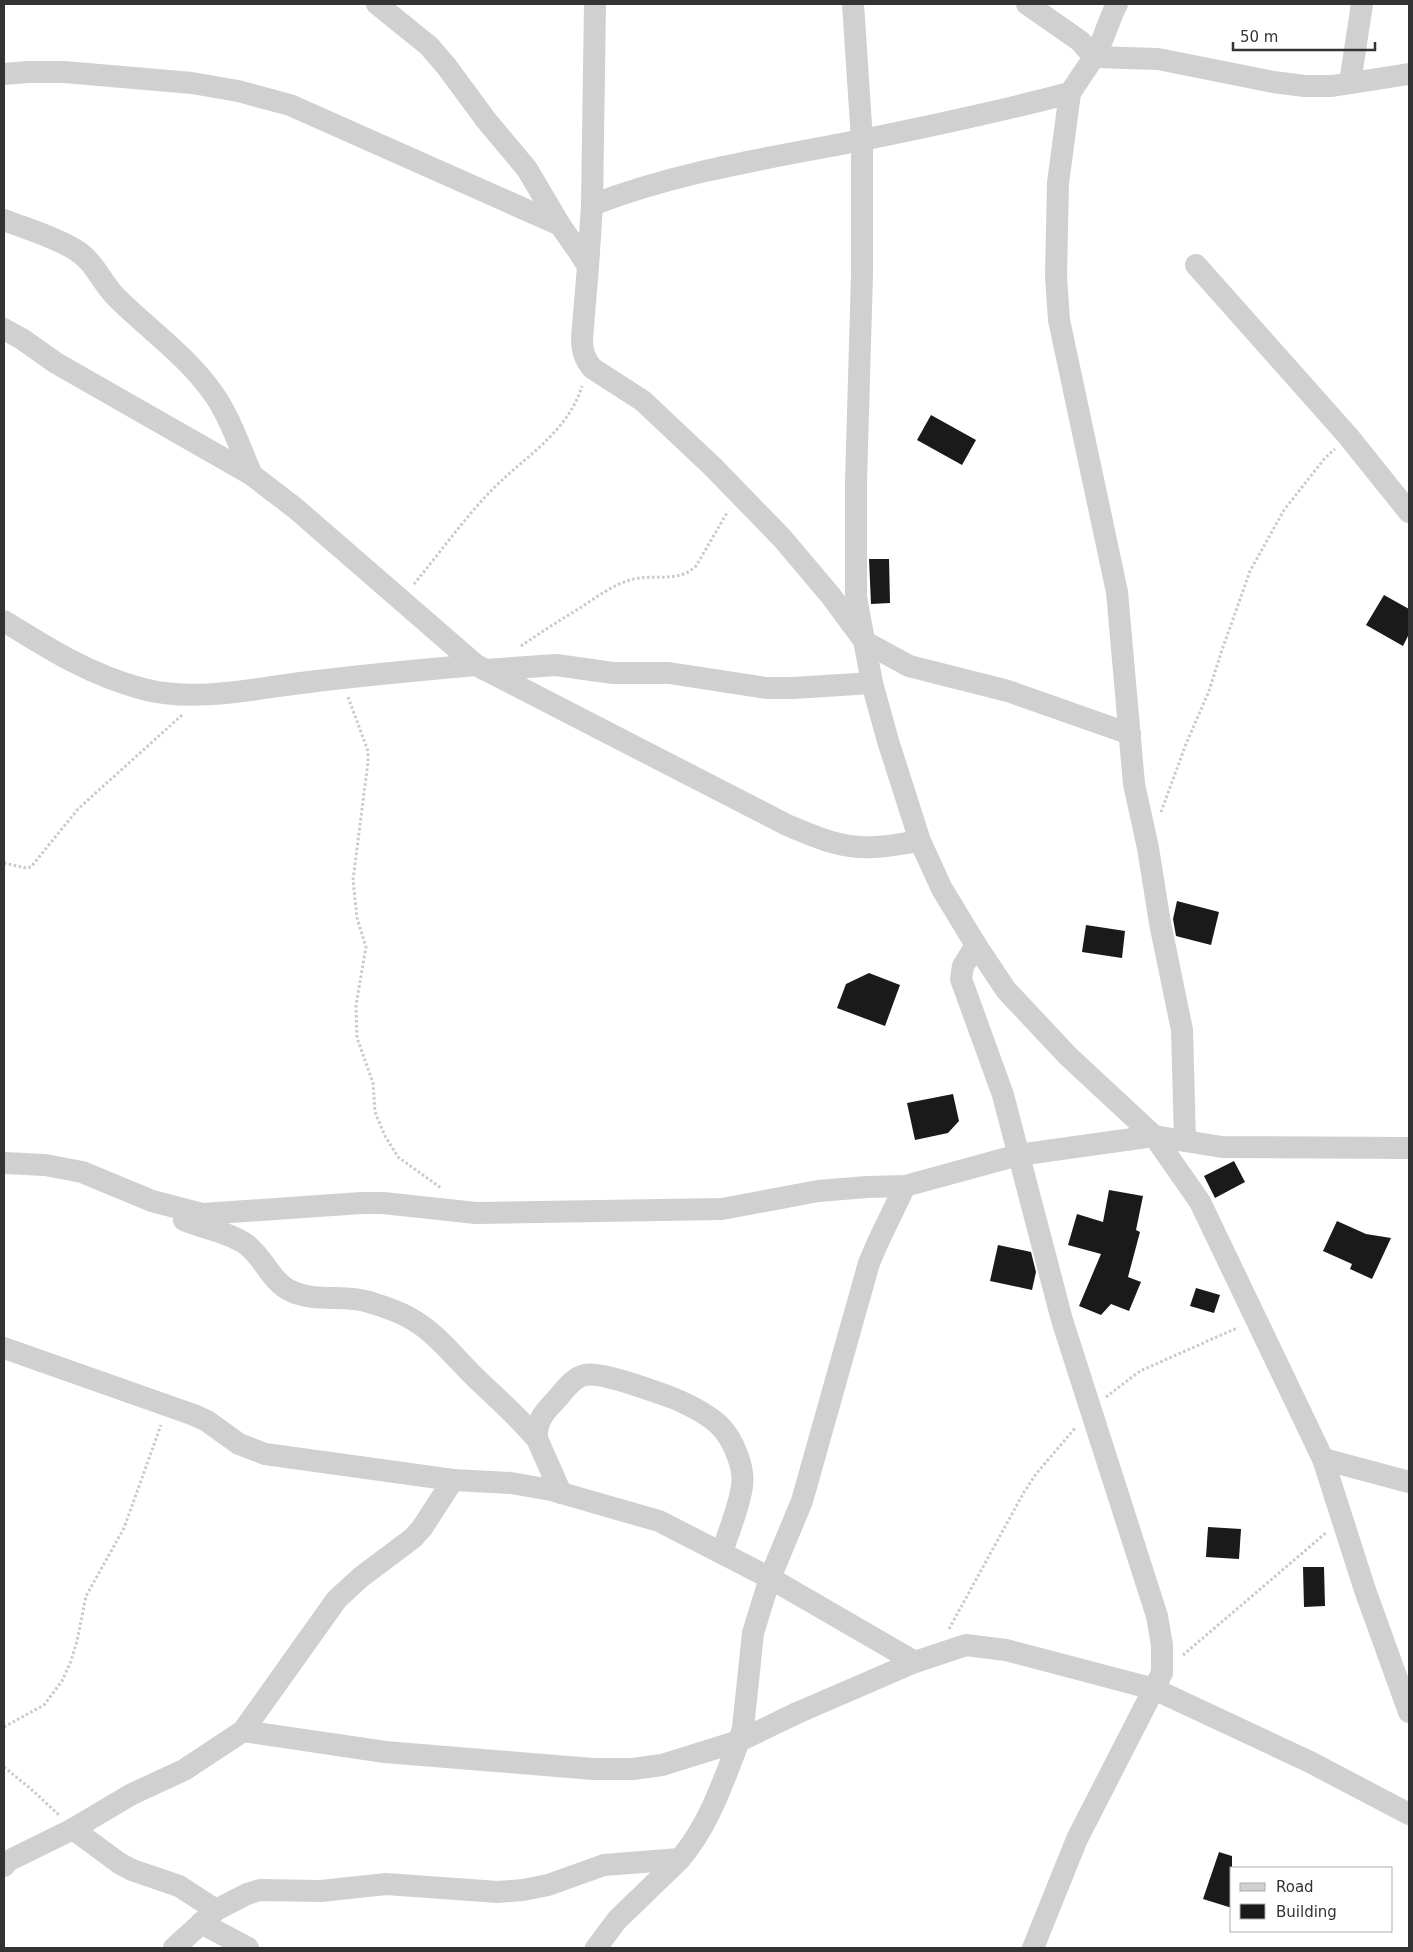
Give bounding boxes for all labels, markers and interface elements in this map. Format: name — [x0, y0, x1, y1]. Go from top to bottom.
scale bar — [1233, 20, 1376, 52]
text: 50 m — [1240, 28, 1278, 46]
legend — [1230, 1867, 1393, 1932]
text: Road — [1276, 1878, 1314, 1896]
text: Building — [1276, 1903, 1337, 1921]

